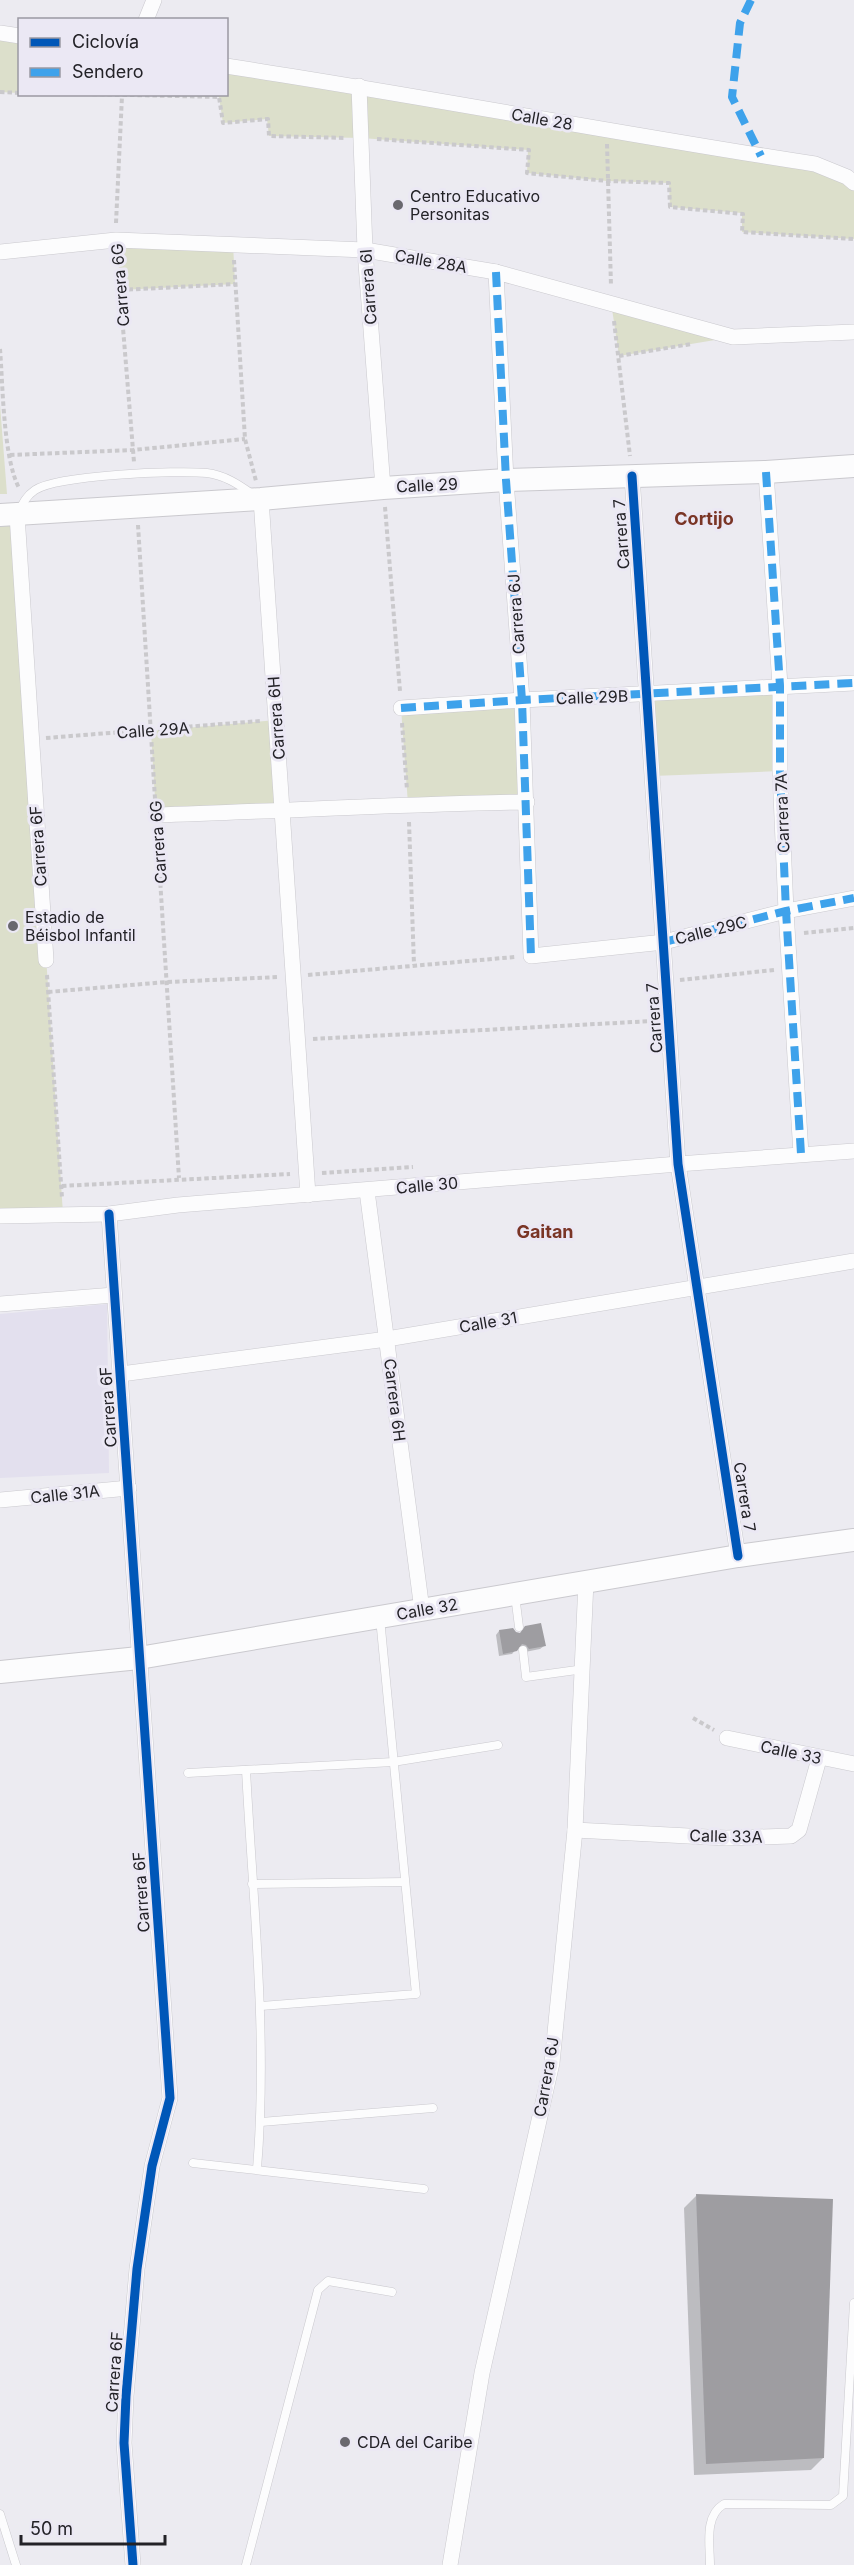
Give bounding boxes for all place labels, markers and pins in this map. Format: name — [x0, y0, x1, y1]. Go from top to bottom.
place label: Centro Educativo Personitas — [410, 186, 540, 224]
marker: Centro Educativo Personitas — [391, 198, 405, 212]
place label: Estadio de Béisbol Infantil — [25, 907, 136, 945]
marker: Estadio de Béisbol Infantil — [6, 919, 20, 933]
place label: CDA del Caribe — [357, 2432, 473, 2452]
marker: CDA del Caribe — [338, 2435, 352, 2449]

